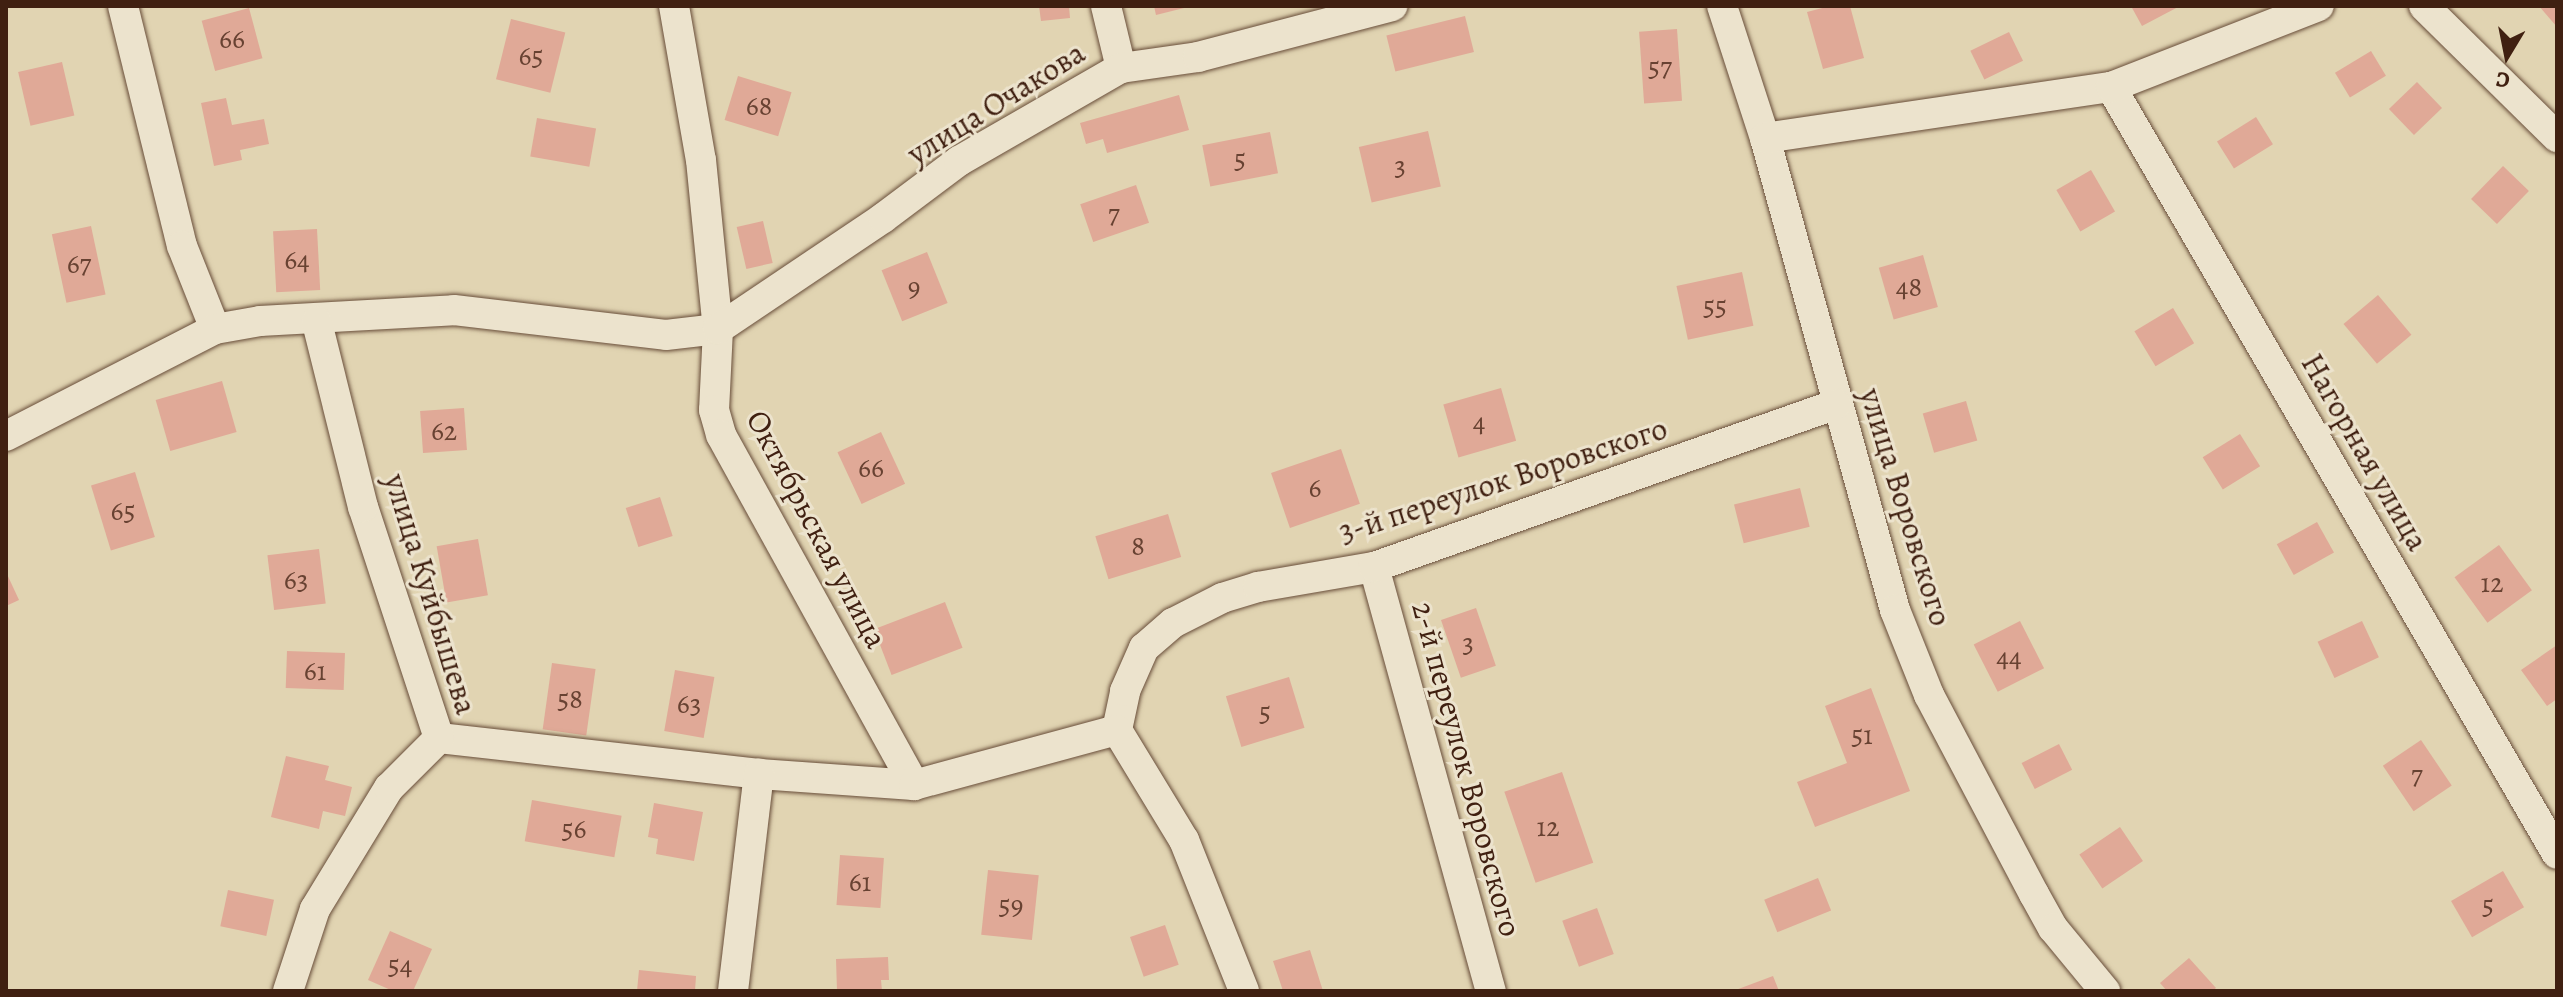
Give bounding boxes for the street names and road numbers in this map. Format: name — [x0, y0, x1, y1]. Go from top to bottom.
street label: улица Очакова — [900, 33, 1092, 173]
street label: Нагорная улица — [2293, 346, 2437, 558]
street label: улица Воровского — [1852, 383, 1960, 631]
street label: Октябрьская улица — [738, 403, 896, 655]
street label: 3-й переулок Воровского — [1334, 409, 1672, 551]
street label: улица Куйбышева — [376, 469, 486, 719]
street label: 2-й переулок Воровского — [1404, 597, 1530, 941]

